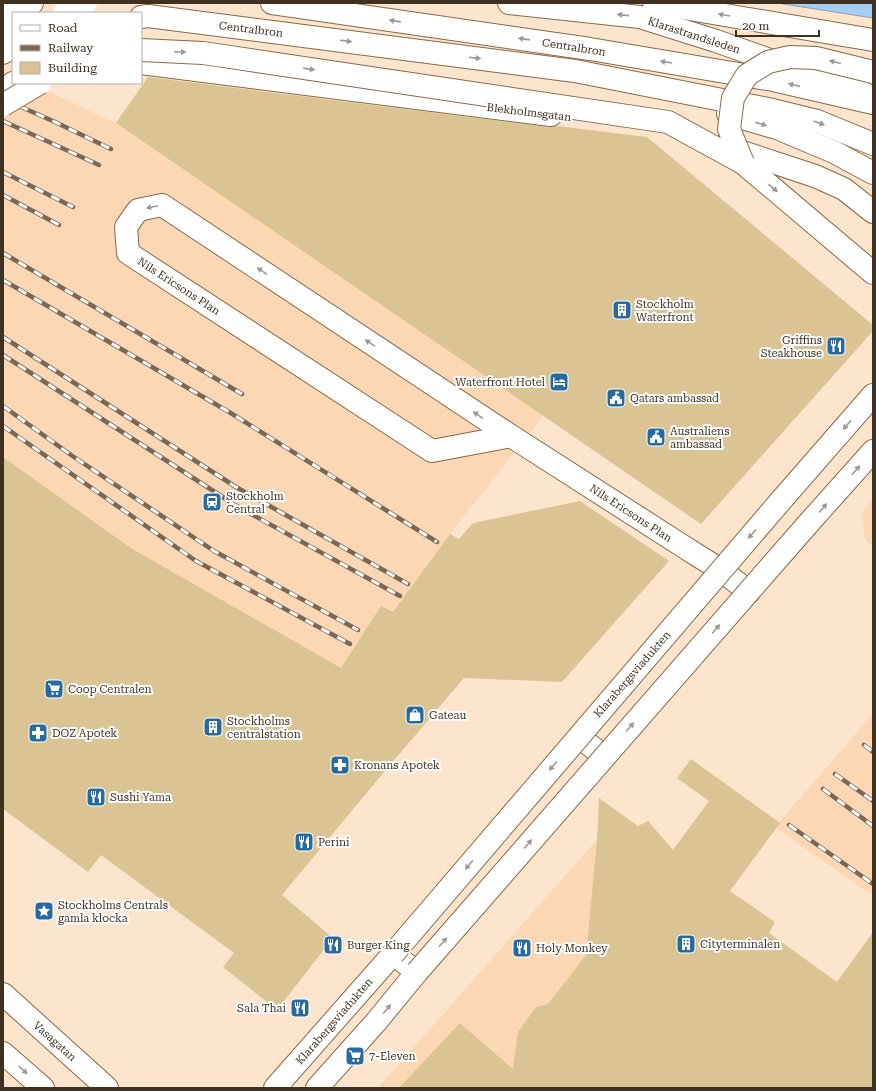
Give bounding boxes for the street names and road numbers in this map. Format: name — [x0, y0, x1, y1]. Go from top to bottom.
street label: Klarastrandsleden — [646, 14, 742, 57]
street label: Centralbron — [218, 19, 284, 40]
street label: Centralbron — [541, 36, 607, 59]
street label: Blekholmsgatan — [486, 101, 572, 124]
street label: Nils Ericsons Plan — [135, 255, 222, 318]
street label: Nils Ericsons Plan — [587, 482, 674, 545]
street label: Klarabergsviadukten — [591, 628, 673, 720]
street label: Klarabergsviadukten — [293, 975, 375, 1067]
street label: Vasagatan — [31, 1019, 79, 1064]

